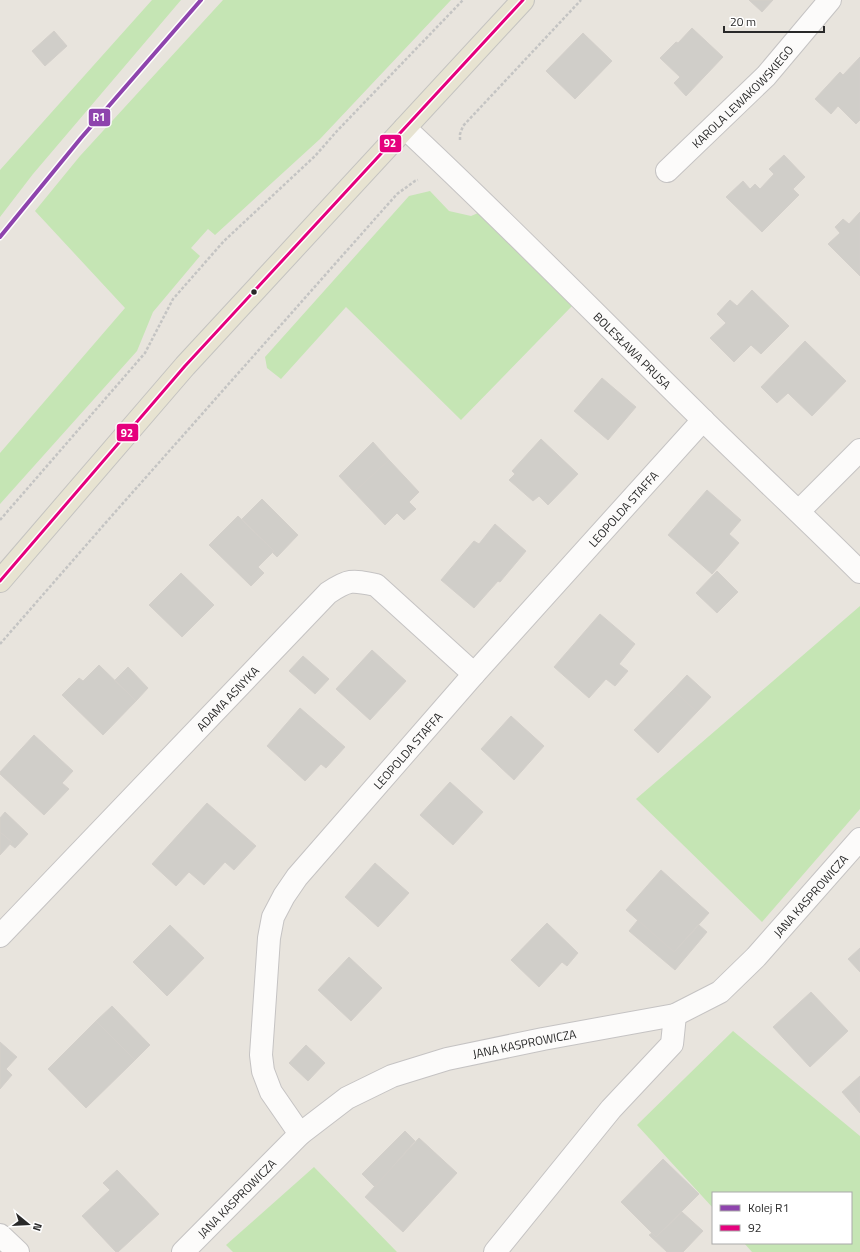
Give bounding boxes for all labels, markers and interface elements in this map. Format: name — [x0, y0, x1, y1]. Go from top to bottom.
scale bar — [724, 8, 824, 34]
text: 20 m — [730, 12, 756, 31]
street label: KAROLA LEWAKOWSKIEGO — [687, 41, 798, 152]
line badge: R1 — [88, 108, 111, 127]
text: R1 — [93, 109, 105, 125]
line badge: 92 — [379, 134, 402, 153]
text: 92 — [384, 135, 396, 151]
unlabelled marker — [249, 287, 259, 297]
street label: BOLESŁAWA PRUSA — [589, 307, 676, 393]
line badge: 92 — [116, 423, 139, 442]
text: 92 — [121, 425, 133, 441]
street label: LEOPOLDA STAFFA — [583, 466, 663, 551]
street label: ADAMA ASNYKA — [192, 661, 263, 735]
street label: LEOPOLDA STAFFA — [368, 708, 446, 793]
street label: JANA KASPROWICZA — [768, 850, 852, 941]
street label: JANA KASPROWICZA — [471, 1024, 578, 1063]
street label: JANA KASPROWICZA — [193, 1154, 280, 1242]
legend — [712, 1192, 852, 1244]
text: Kolej R1 — [748, 1198, 789, 1217]
north arrow — [8, 1204, 48, 1244]
text: 92 — [748, 1218, 761, 1237]
text: N — [29, 1221, 46, 1233]

